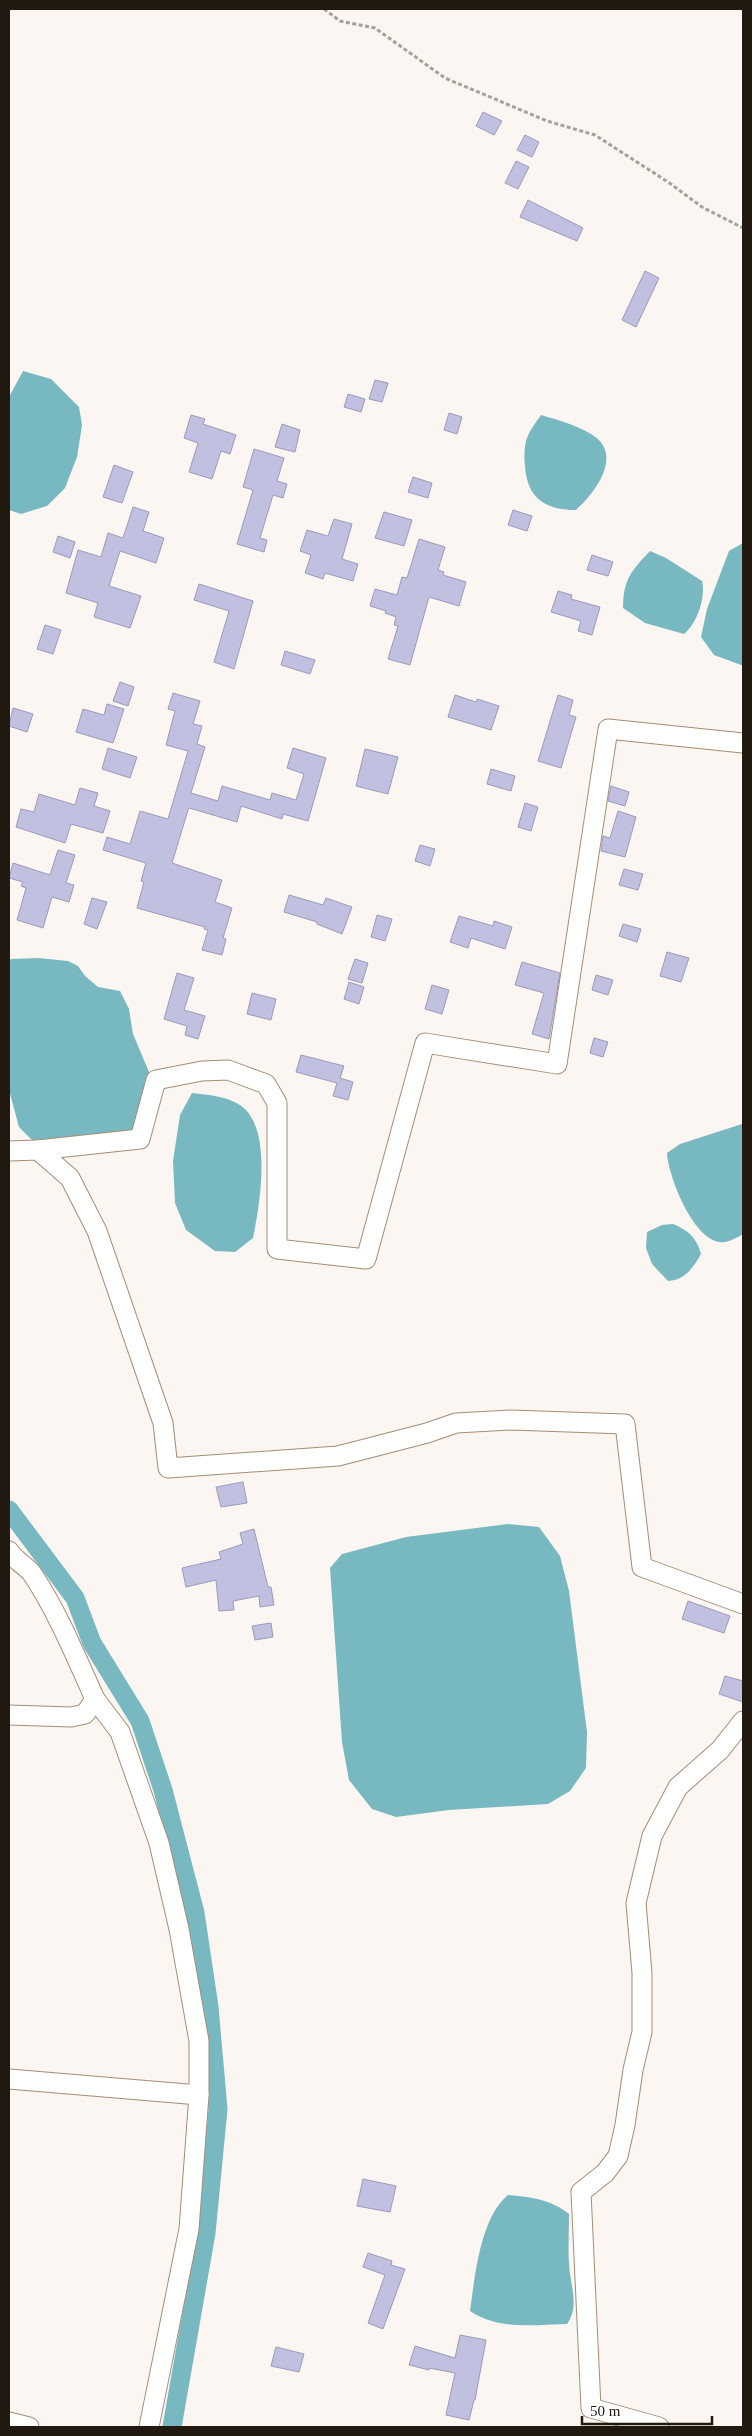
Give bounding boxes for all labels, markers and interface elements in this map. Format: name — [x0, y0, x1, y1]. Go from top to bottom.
scale bar — [582, 2394, 712, 2426]
text: 50 m — [590, 2403, 621, 2419]

